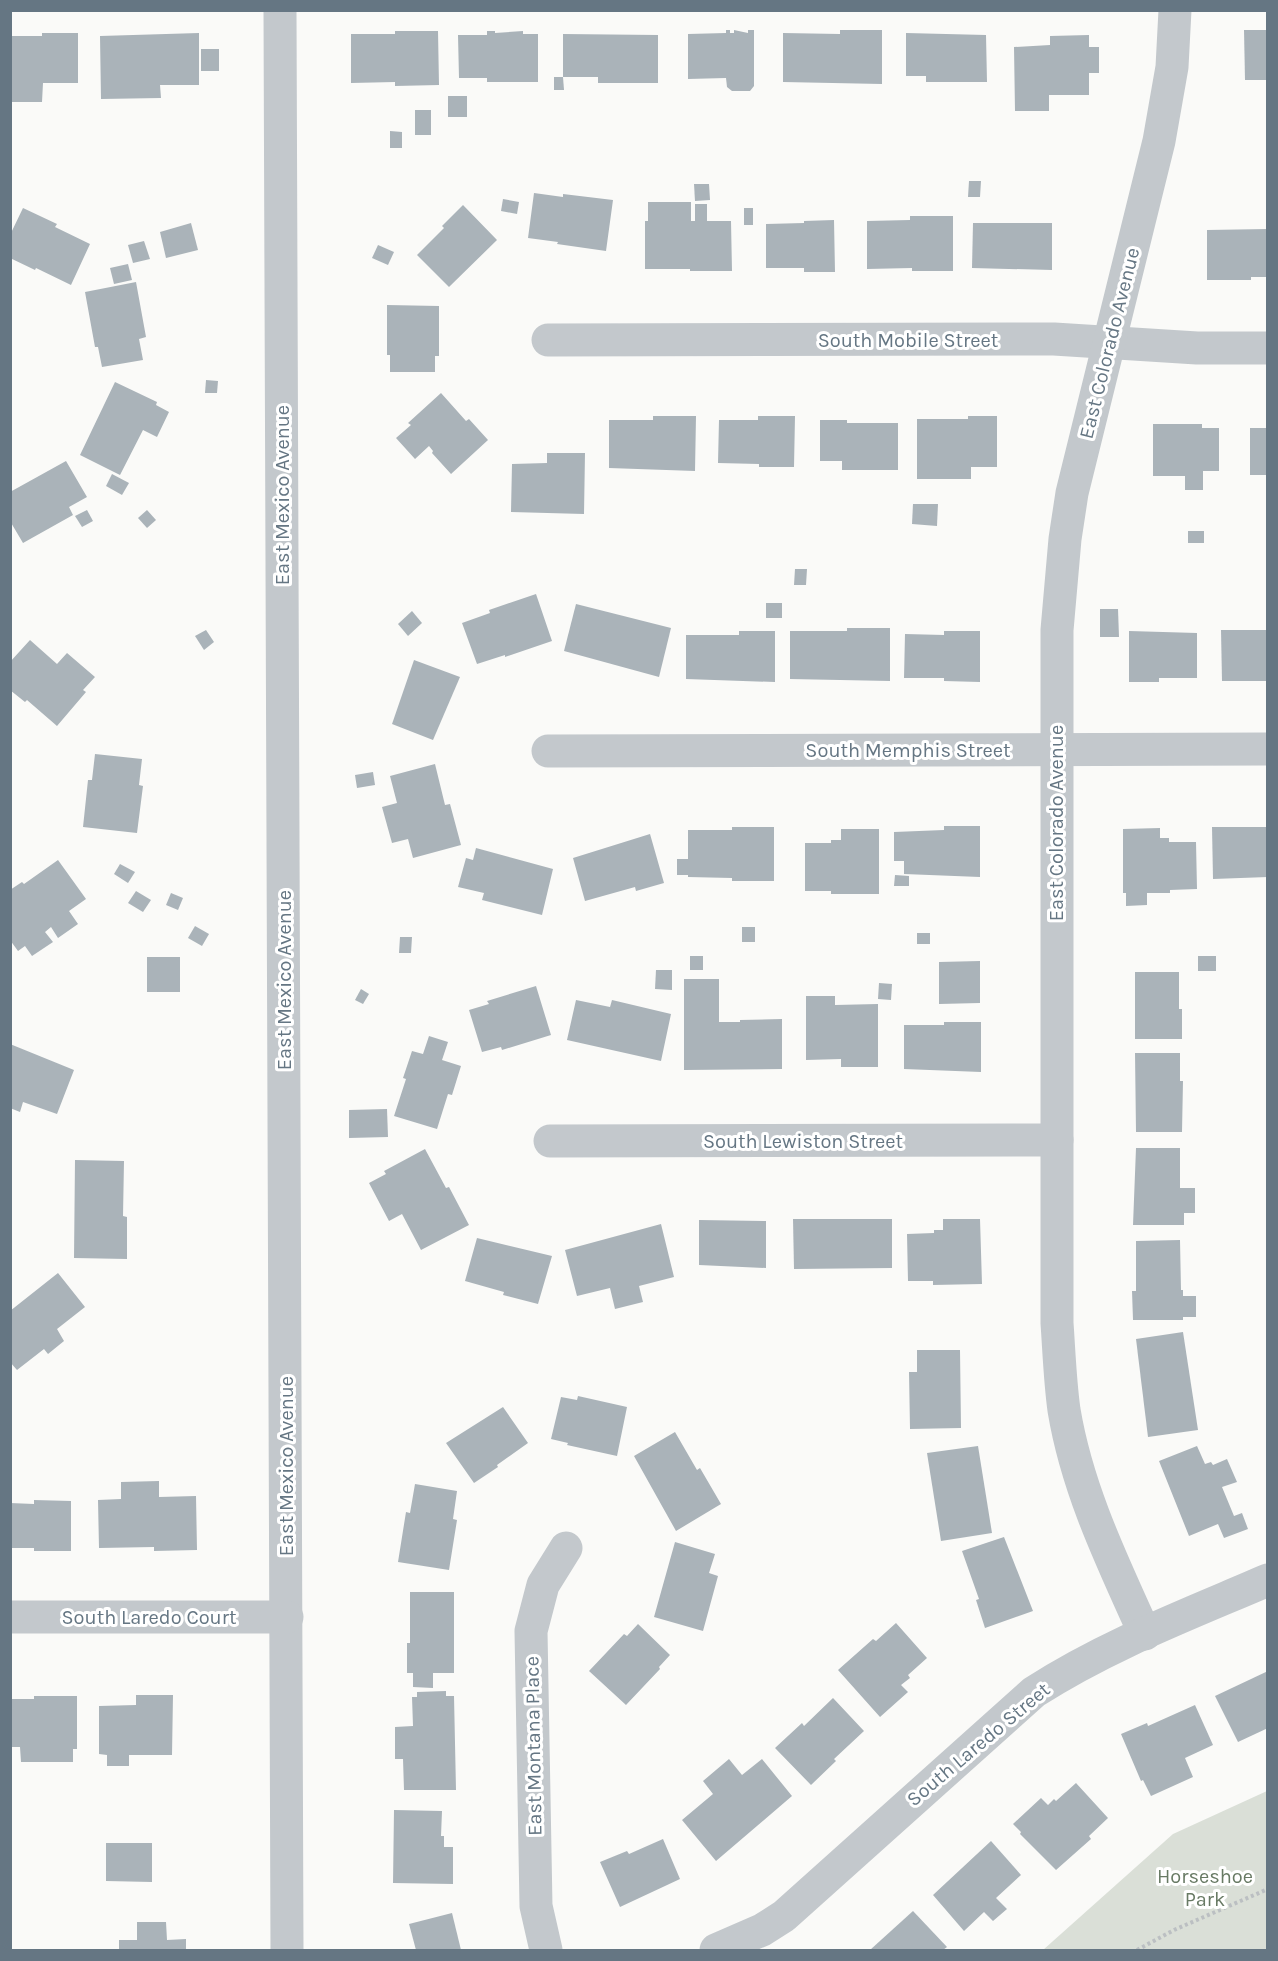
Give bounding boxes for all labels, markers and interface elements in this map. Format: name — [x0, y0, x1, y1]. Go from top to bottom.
street label: East Colorado Avenue — [1075, 245, 1144, 441]
street label: South Mobile Street — [818, 329, 999, 352]
street label: East Mexico Avenue — [271, 405, 294, 585]
street label: East Colorado Avenue — [1045, 725, 1068, 921]
street label: South Memphis Street — [805, 739, 1011, 762]
street label: East Mexico Avenue — [273, 890, 296, 1070]
street label: South Lewiston Street — [703, 1130, 904, 1153]
street label: East Mexico Avenue — [275, 1376, 298, 1556]
street label: South Laredo Court — [62, 1606, 237, 1629]
street label: East Montana Place — [520, 1656, 547, 1836]
street label: South Laredo Street — [902, 1677, 1055, 1811]
park label: Horseshoe Park — [1157, 1865, 1253, 1911]

